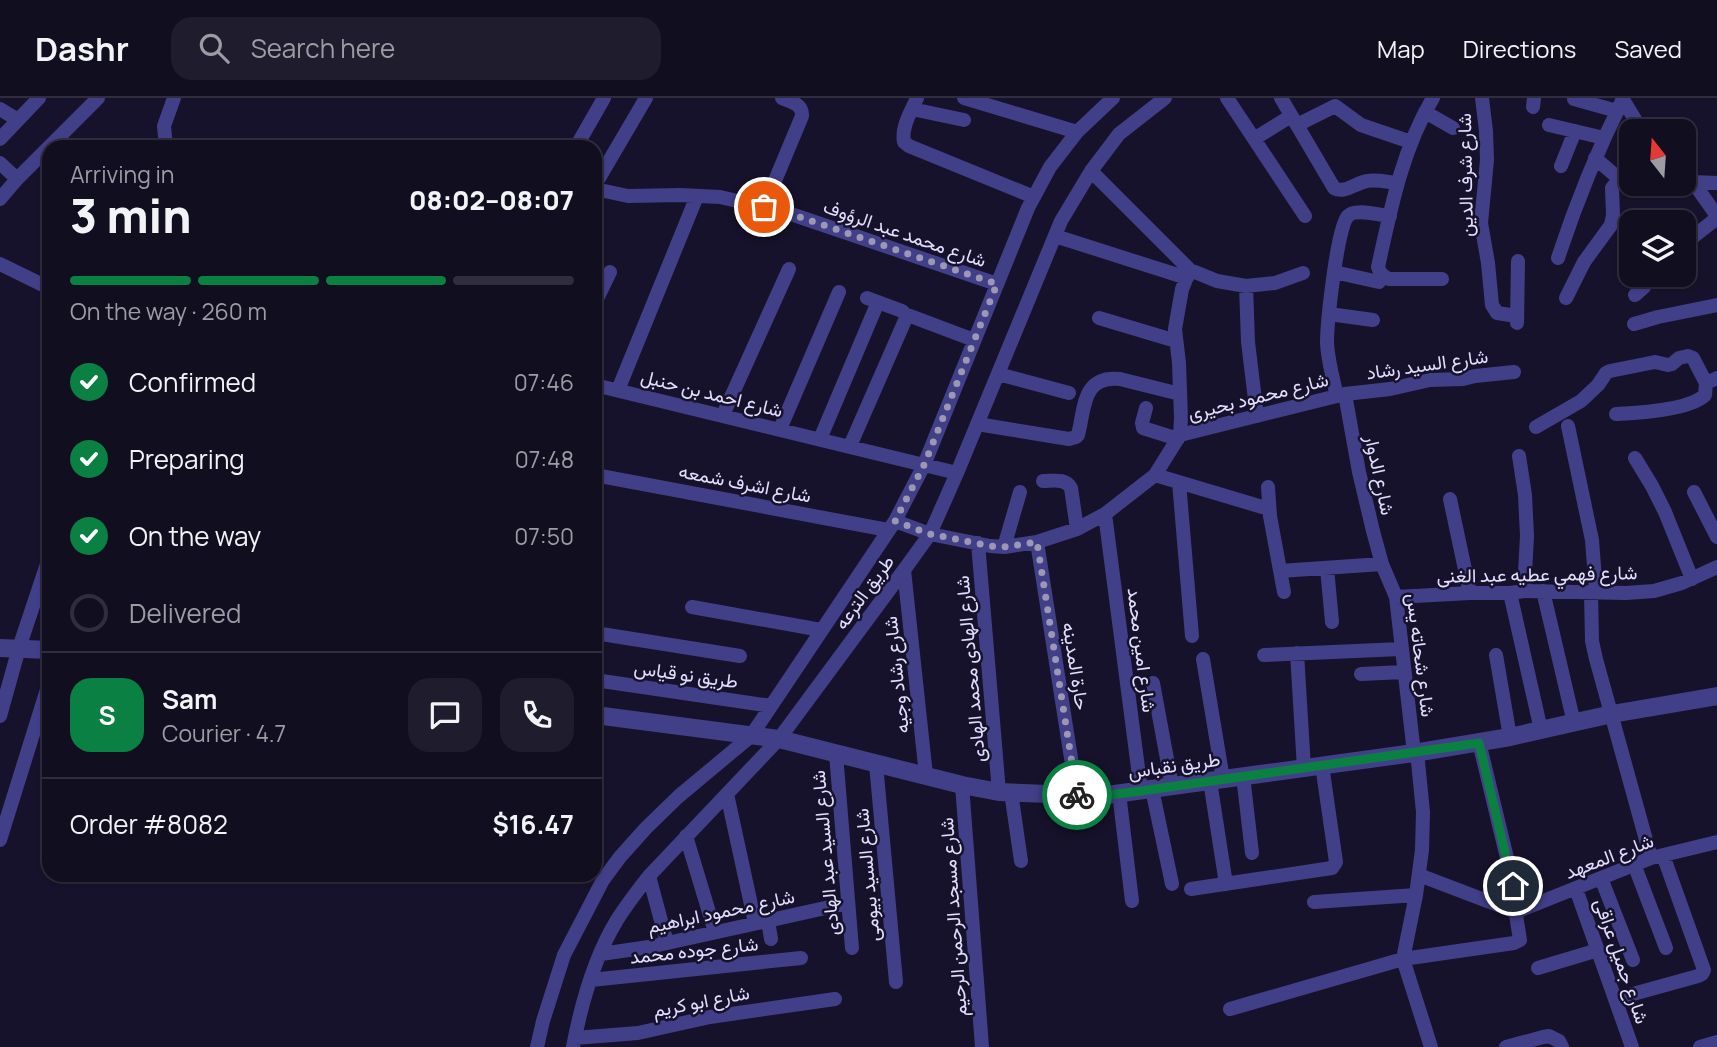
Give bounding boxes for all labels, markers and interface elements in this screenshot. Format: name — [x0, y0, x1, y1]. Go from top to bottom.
search box — [171, 17, 661, 80]
text: Dashr — [35, 26, 129, 71]
icon: search — [195, 29, 233, 67]
text: Search here — [251, 30, 395, 66]
text: Map — [1377, 32, 1425, 65]
text: Directions — [1463, 32, 1576, 65]
text: Saved — [1614, 32, 1682, 65]
street label: شارع شرف الدين — [1451, 113, 1479, 237]
north arrow — [1619, 119, 1696, 196]
map controls — [1619, 119, 1696, 287]
text: Arriving in — [70, 158, 175, 190]
pin — [734, 177, 794, 237]
text: 08:02–08:07 — [409, 182, 574, 218]
text: 3 min — [70, 184, 191, 247]
icon: bag — [745, 188, 783, 226]
street label: شارع محمد عبد الرؤوف — [820, 193, 990, 273]
button: layers — [1619, 210, 1696, 287]
text: On the way · 260 m — [70, 295, 267, 327]
street label: شارع السيد رشاد — [1364, 343, 1490, 385]
icon: check — [70, 363, 108, 401]
street label: شارع احمد بن حنبل — [638, 363, 786, 423]
text: Confirmed — [129, 364, 256, 400]
text: 07:46 — [514, 366, 574, 398]
street label: شارع محمود بحيرى — [1185, 366, 1331, 426]
street label: شارع الدوار — [1359, 432, 1401, 518]
icon: check — [70, 440, 108, 478]
text: Preparing — [129, 441, 245, 477]
text: 07:48 — [515, 443, 574, 475]
street label: شارع اشرف شمعه — [677, 457, 813, 509]
icon: check — [70, 517, 108, 555]
text: On the way — [129, 518, 261, 554]
text: 07:50 — [514, 520, 574, 552]
street label: طريق الترعه — [828, 549, 900, 635]
street label: شارع فهمي عطيه عبد الغنى — [1436, 559, 1638, 592]
street label: شارع الهادى محمد الهادى — [949, 575, 991, 763]
street label: شارع امين محمد — [1121, 586, 1163, 714]
street label: شارع شحاته يس — [1401, 592, 1441, 718]
text: Delivered — [129, 595, 241, 631]
street label: شارع رشاد وجيه — [877, 615, 915, 735]
street label: حارة المدينه — [1056, 620, 1096, 712]
street label: طريق نو قياس — [632, 654, 740, 694]
button: chat — [408, 678, 482, 752]
button: phone — [500, 678, 574, 752]
text: Sam — [162, 681, 217, 717]
text: S — [98, 697, 116, 733]
text: Courier · 4.7 — [162, 717, 286, 749]
street label: طريق نقباس — [1126, 746, 1222, 784]
courier — [1042, 760, 1112, 830]
street label: شارع السيد عبد الهادى — [805, 769, 845, 937]
icon: bike — [1058, 776, 1096, 814]
text: Order #8082 — [70, 806, 228, 842]
text: $16.47 — [493, 806, 574, 842]
street label: شارع السيد بيومى — [848, 807, 886, 943]
street label: شارع مسجد الرحمن الرحيم — [933, 817, 973, 1017]
street label: شارع المعهد — [1561, 827, 1657, 885]
pin — [1483, 856, 1543, 916]
icon: home — [1494, 867, 1532, 905]
street label: شارع محمود ابراهيم — [645, 883, 797, 939]
street label: شارع جميل عراقى — [1588, 895, 1656, 1027]
street label: شارع جوده محمد — [628, 930, 760, 970]
street label: شارع ابو كريم — [650, 979, 752, 1023]

